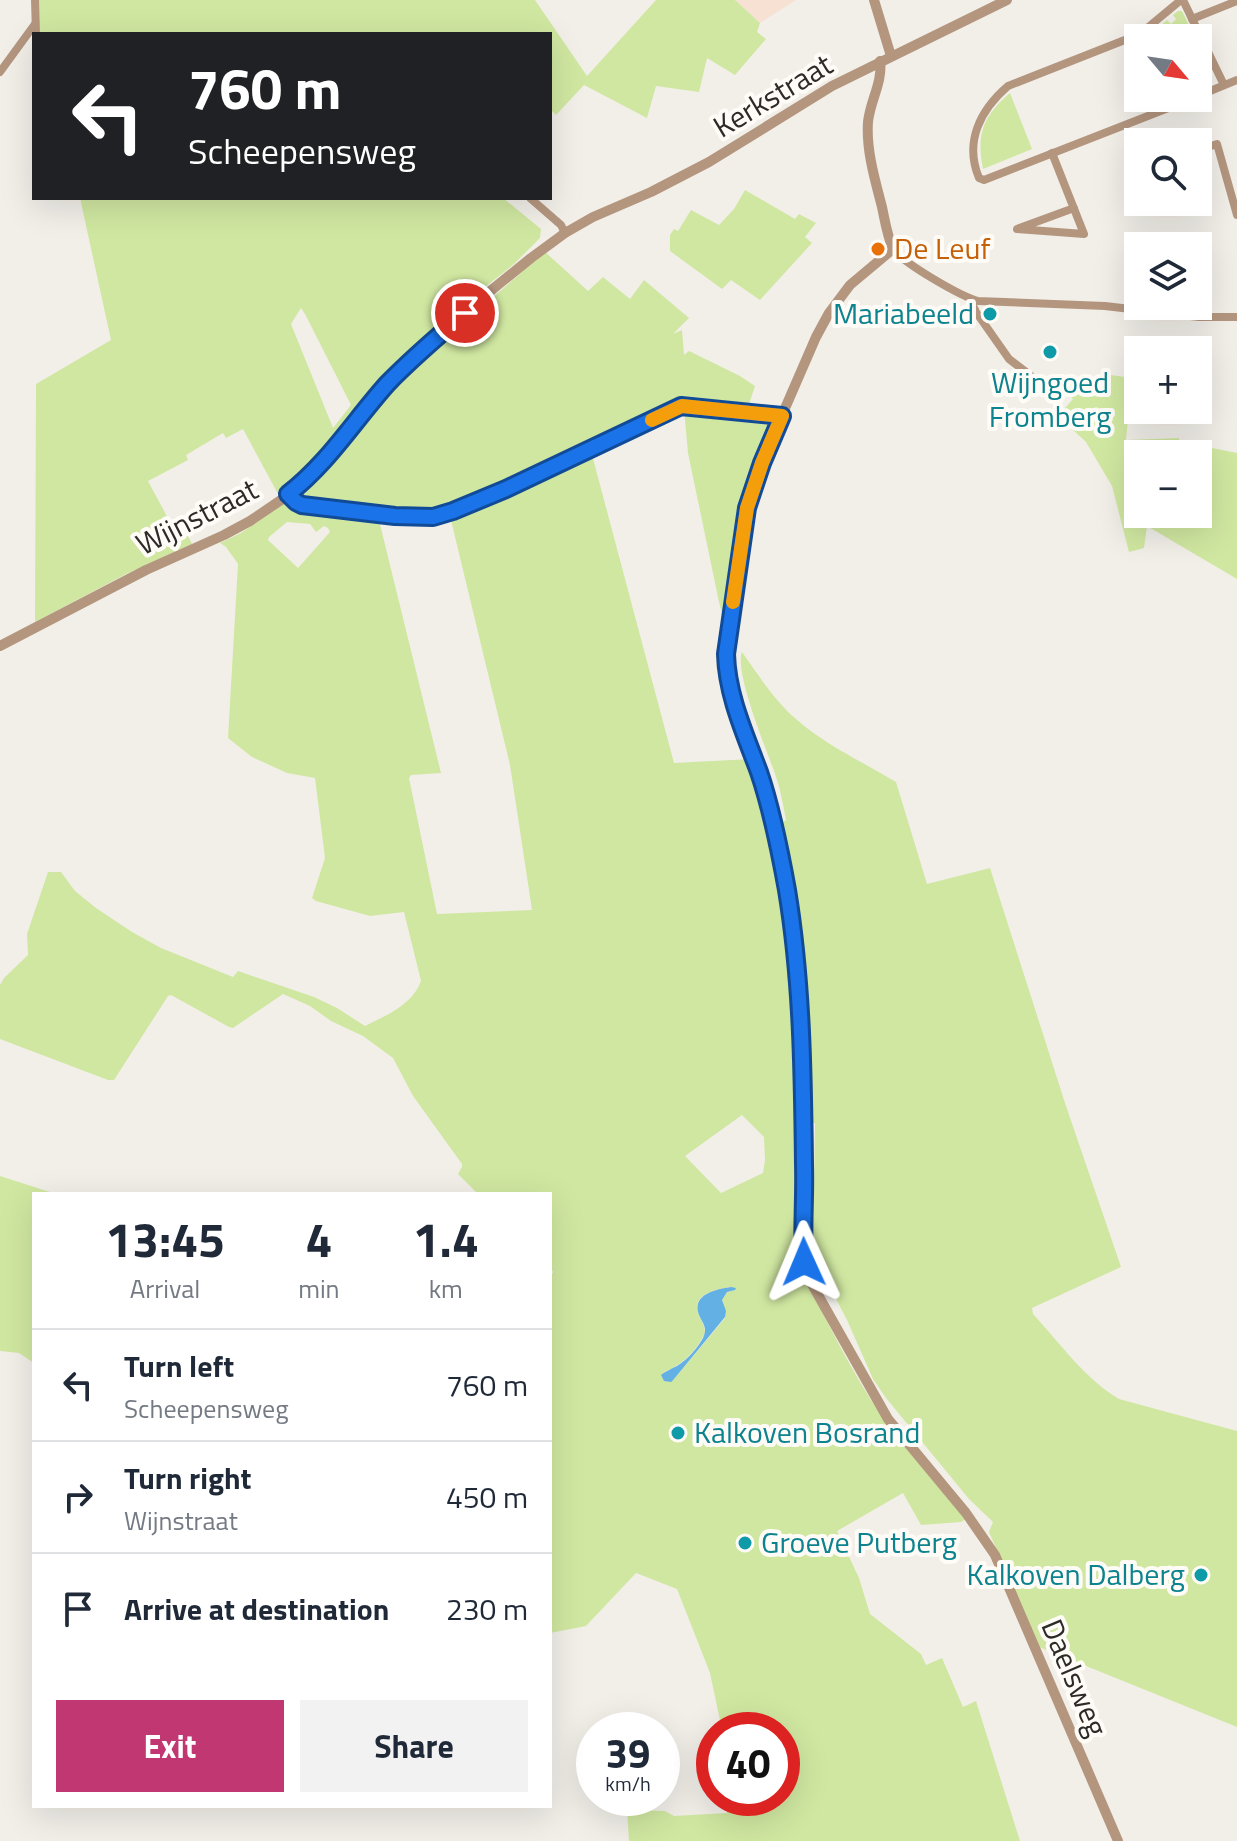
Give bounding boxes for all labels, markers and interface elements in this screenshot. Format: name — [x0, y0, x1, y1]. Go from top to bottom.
north arrow — [1124, 24, 1212, 112]
map controls — [1124, 24, 1212, 528]
street label: Kerkstraat — [704, 41, 841, 149]
text: 760 m — [188, 46, 341, 131]
icon: left — [56, 64, 160, 168]
text: Scheepensweg — [188, 123, 416, 178]
button: search — [1124, 128, 1212, 216]
place label: De Leuf — [894, 225, 990, 271]
button: layers — [1124, 232, 1212, 320]
marker: De Leuf — [869, 240, 887, 258]
pin — [431, 279, 499, 347]
place label: Mariabeeld — [833, 290, 974, 336]
icon: arrive — [443, 291, 487, 335]
marker: Mariabeeld — [981, 305, 999, 323]
button: + — [1124, 336, 1212, 424]
marker: Wijngoed Fromberg — [1041, 343, 1059, 361]
place label: Wijngoed Fromberg — [989, 359, 1111, 439]
button: − — [1124, 440, 1212, 528]
street label: Wijnstraat — [128, 466, 266, 566]
text: 13:45 — [105, 1203, 225, 1276]
text: 4 — [305, 1203, 332, 1276]
text: 1.4 — [413, 1203, 479, 1276]
position arrow — [762, 1220, 846, 1304]
text: Arrival — [130, 1269, 200, 1308]
text: min — [298, 1269, 340, 1308]
text: km — [429, 1269, 463, 1308]
text: Turn left — [124, 1343, 234, 1389]
text: 760 m — [446, 1362, 528, 1408]
icon: left — [56, 1363, 100, 1407]
text: Scheepensweg — [124, 1389, 289, 1428]
place label: Kalkoven Bosrand — [694, 1409, 920, 1455]
marker: Kalkoven Bosrand — [669, 1424, 687, 1442]
text: Turn right — [124, 1455, 252, 1501]
text: 450 m — [446, 1474, 528, 1520]
icon: right — [56, 1475, 100, 1519]
text: Wijnstraat — [124, 1501, 238, 1540]
place label: Groeve Putberg — [761, 1519, 957, 1565]
marker: Groeve Putberg — [736, 1534, 754, 1552]
place label: Kalkoven Dalberg — [967, 1551, 1185, 1597]
marker: Kalkoven Dalberg — [1192, 1566, 1210, 1584]
text: Arrive at destination — [124, 1586, 389, 1632]
text: 230 m — [446, 1586, 528, 1632]
icon: arrive — [56, 1587, 100, 1631]
street label: Daelsweg — [1030, 1612, 1120, 1743]
button: Exit — [56, 1700, 284, 1792]
button: Share — [300, 1700, 528, 1792]
speed limit sign: 40 — [696, 1712, 800, 1816]
text: 39 — [606, 1723, 650, 1784]
text: km/h — [605, 1768, 651, 1799]

